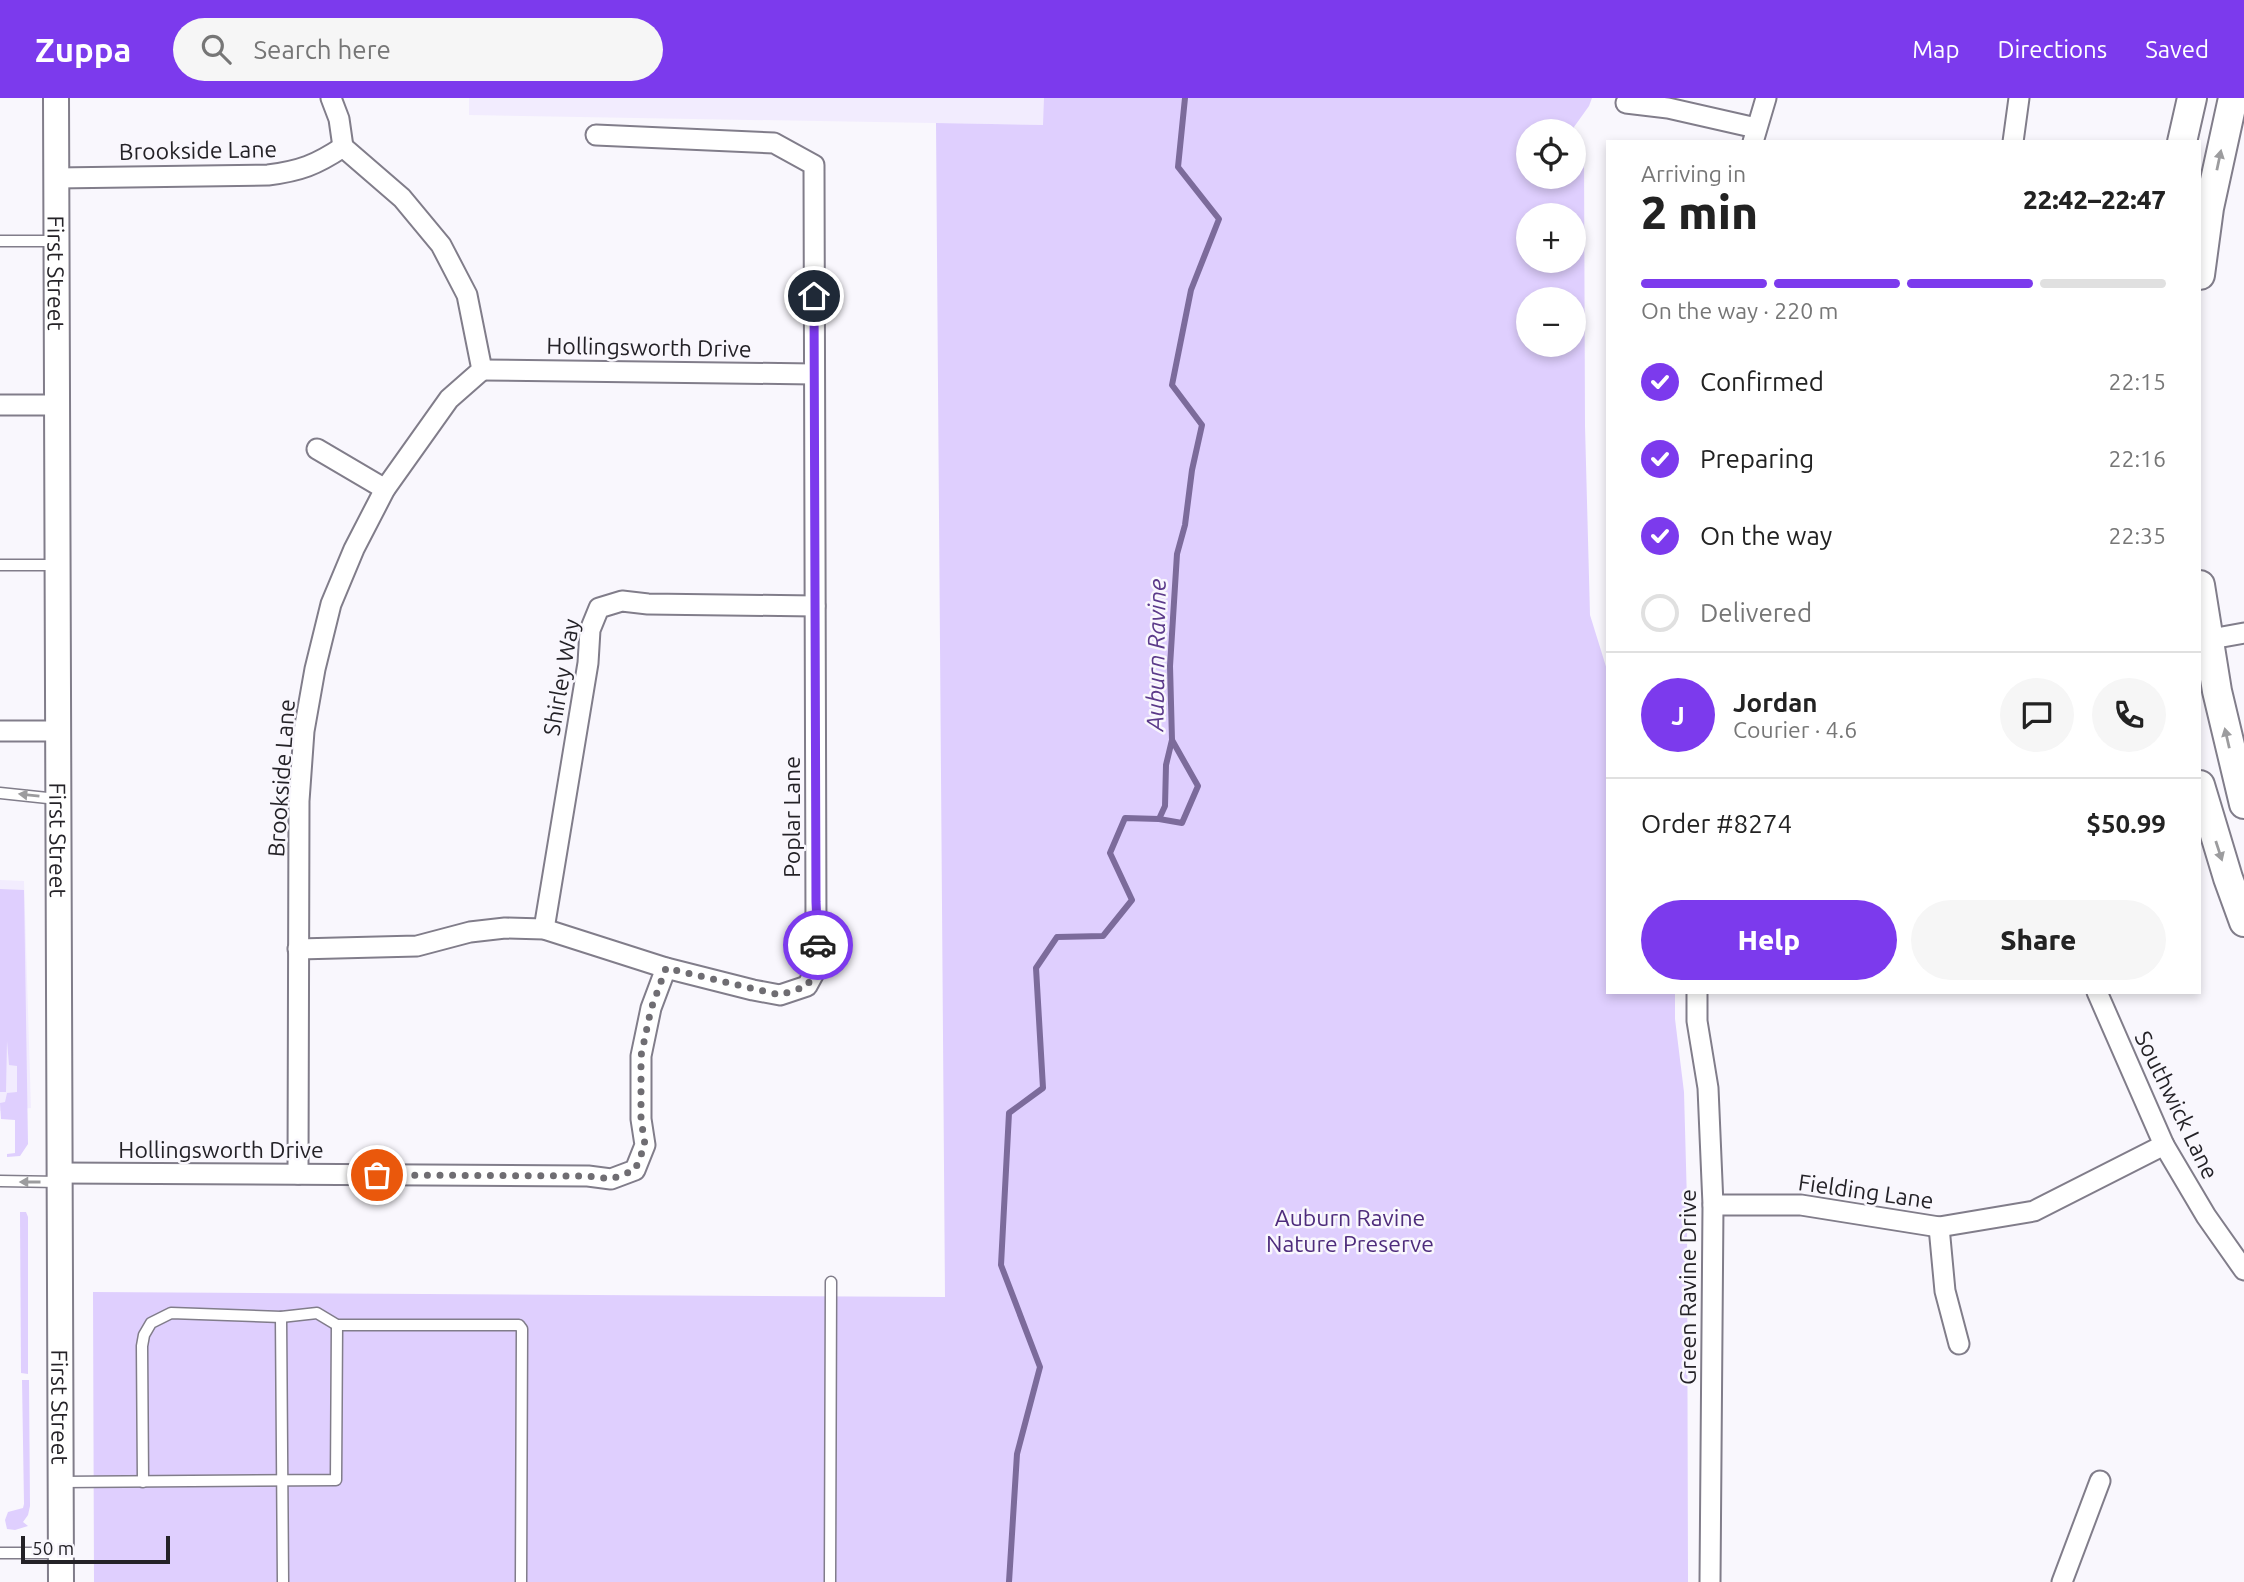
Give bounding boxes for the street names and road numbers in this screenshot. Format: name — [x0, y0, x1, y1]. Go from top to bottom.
street label: Brookside Lane — [119, 136, 277, 164]
street label: First Street — [44, 215, 69, 331]
street label: Hollingsworth Drive — [546, 333, 752, 361]
street label: Shirley Way — [538, 617, 584, 737]
street label: Brookside Lane — [263, 698, 299, 858]
street label: Poplar Lane — [779, 756, 804, 878]
street label: First Street — [46, 782, 71, 898]
street label: Southwick Lane — [2130, 1027, 2224, 1183]
street label: Hollingsworth Drive — [118, 1137, 324, 1162]
street label: Fielding Lane — [1797, 1169, 1935, 1213]
street label: Green Ravine Drive — [1675, 1189, 1700, 1385]
street label: First Street — [48, 1349, 73, 1465]

